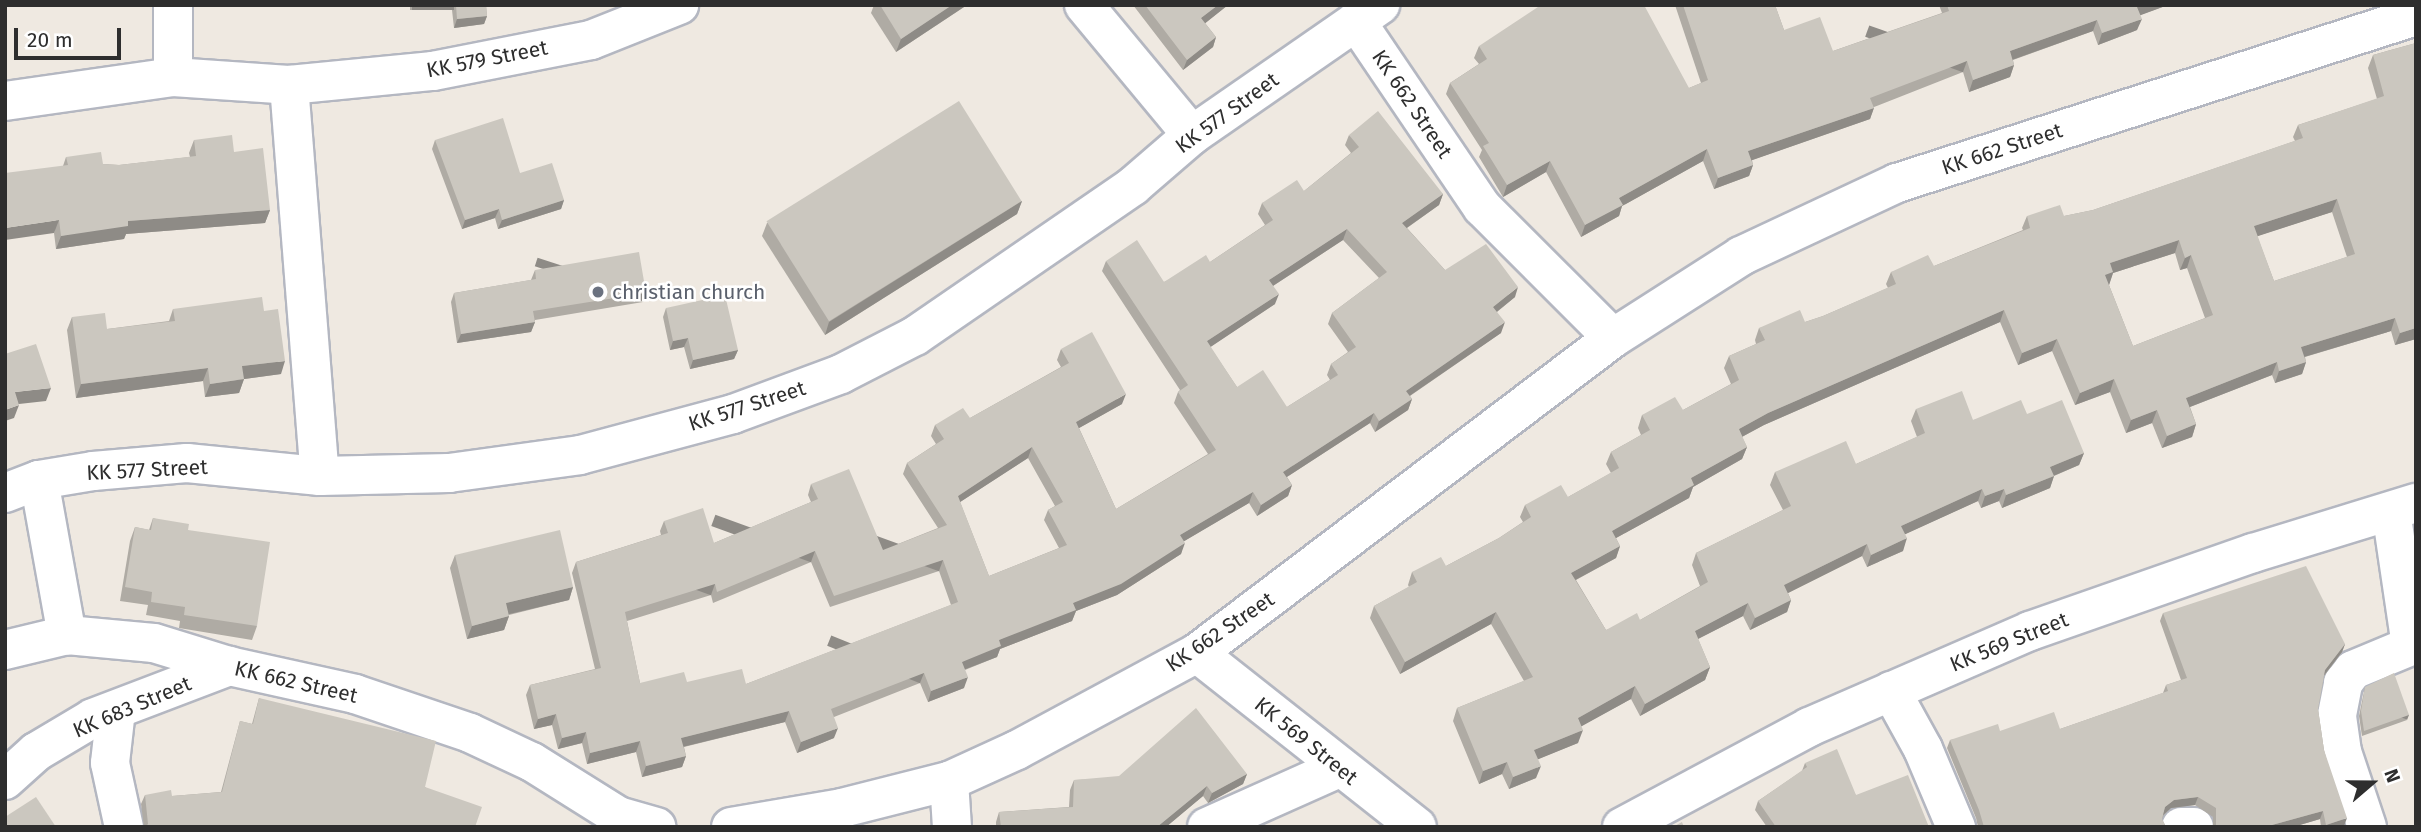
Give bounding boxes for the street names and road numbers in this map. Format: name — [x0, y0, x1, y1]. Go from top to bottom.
street label: KK 579 Street — [424, 35, 550, 83]
street label: KK 662 Street — [1367, 45, 1457, 163]
street label: KK 577 Street — [1170, 67, 1284, 159]
street label: KK 662 Street — [1938, 118, 2066, 180]
street label: KK 577 Street — [685, 375, 809, 437]
street label: KK 577 Street — [86, 454, 208, 486]
street label: KK 662 Street — [1161, 587, 1279, 677]
street label: KK 569 Street — [1946, 607, 2072, 677]
street label: KK 662 Street — [232, 656, 360, 708]
street label: KK 683 Street — [69, 671, 195, 743]
street label: KK 569 Street — [1249, 692, 1363, 790]

